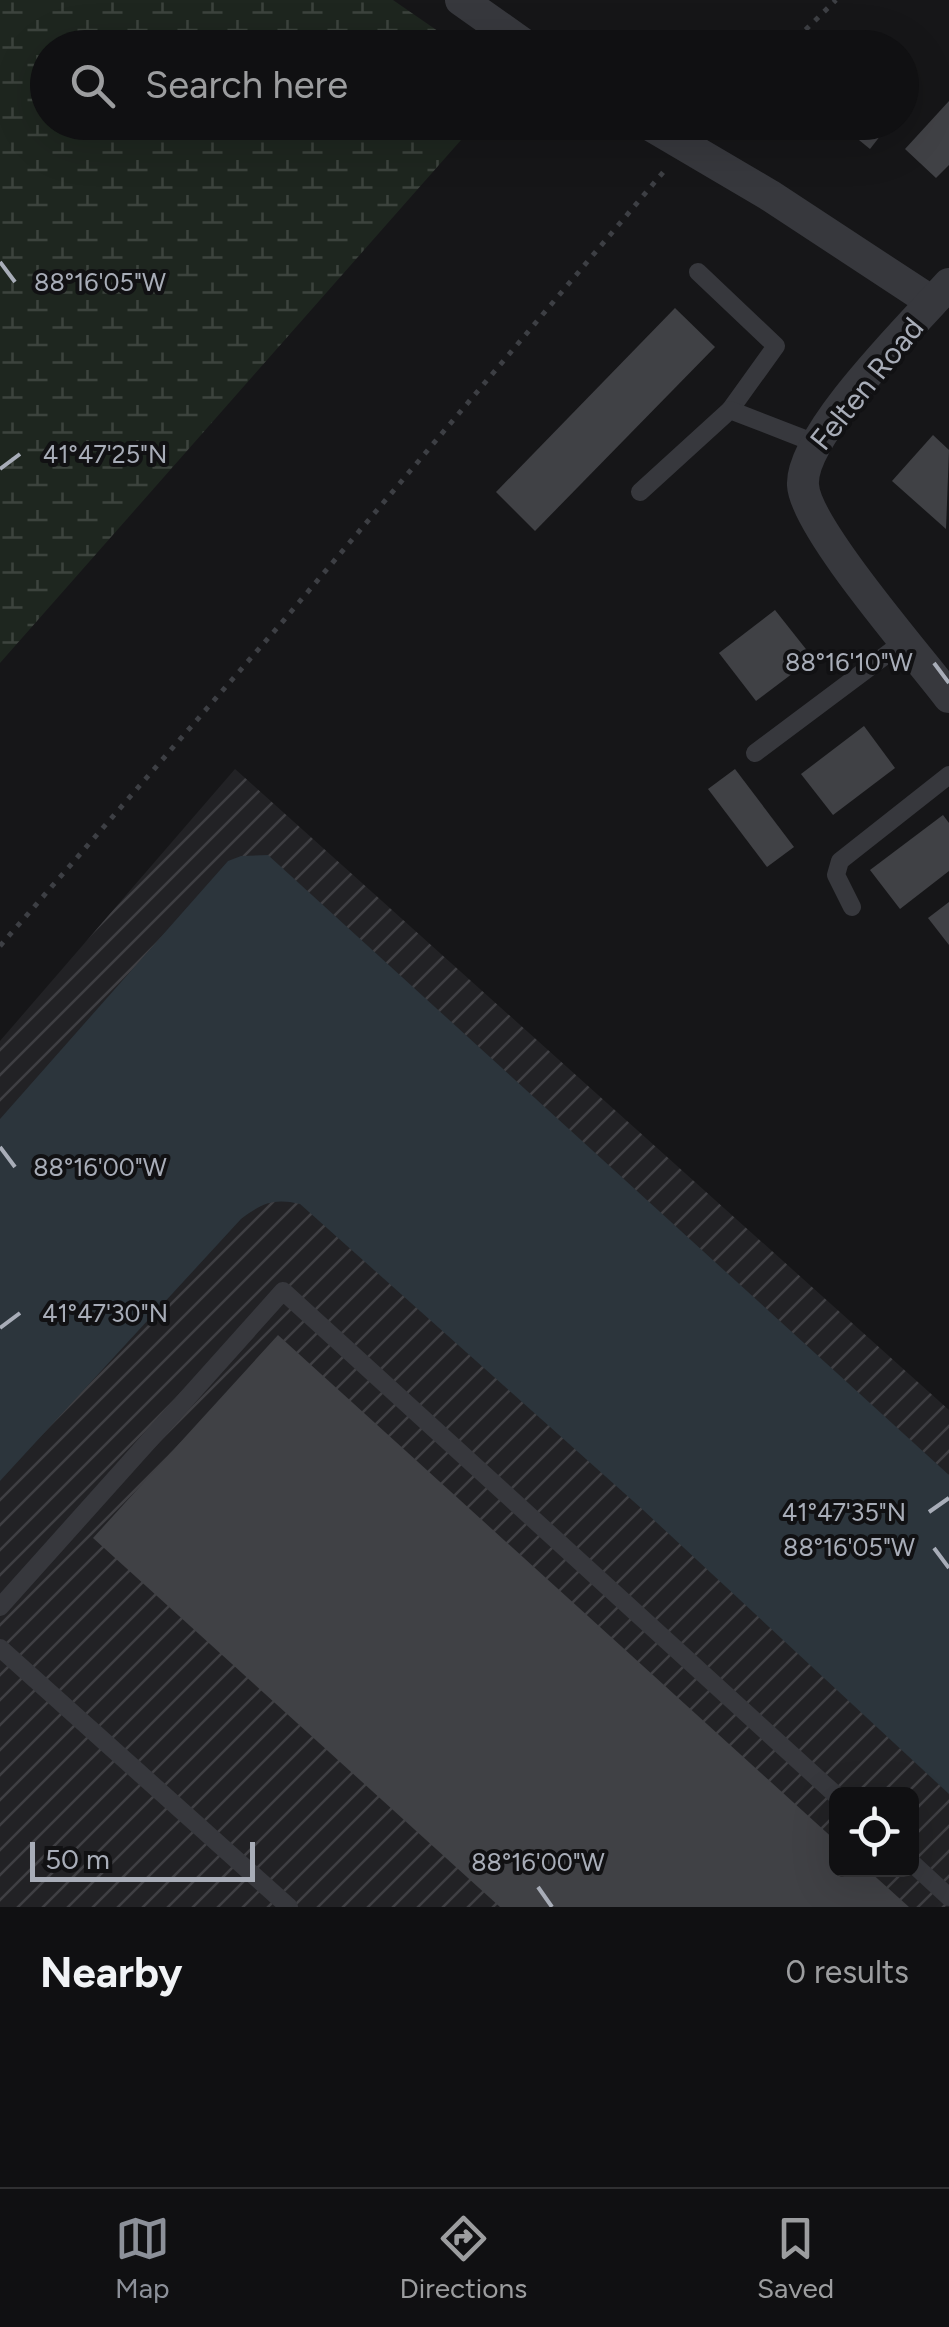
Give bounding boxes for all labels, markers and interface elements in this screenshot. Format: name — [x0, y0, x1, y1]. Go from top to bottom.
search box — [30, 30, 919, 140]
icon: search — [65, 58, 120, 113]
text: Search here — [145, 62, 348, 108]
text: 88°16'05"W — [34, 267, 166, 297]
street label: Felten Road — [802, 310, 931, 457]
text: 41°47'25"N — [43, 439, 167, 469]
text: 88°16'10"W — [785, 647, 913, 677]
text: 88°16'00"W — [33, 1152, 167, 1182]
text: 41°47'30"N — [42, 1298, 168, 1328]
text: 41°47'35"N — [782, 1497, 906, 1527]
text: 88°16'05"W — [783, 1532, 915, 1562]
map controls — [829, 1787, 919, 1877]
button: locate — [829, 1787, 919, 1877]
scale bar — [30, 1837, 255, 1882]
text: 50 m — [45, 1842, 110, 1876]
text: 88°16'00"W — [471, 1847, 605, 1877]
text: Nearby — [40, 1947, 182, 1998]
text: 0 results — [785, 1953, 909, 1991]
tab: Map — [115, 2211, 170, 2305]
tab: Directions — [400, 2211, 527, 2305]
tab: Saved — [757, 2211, 834, 2305]

